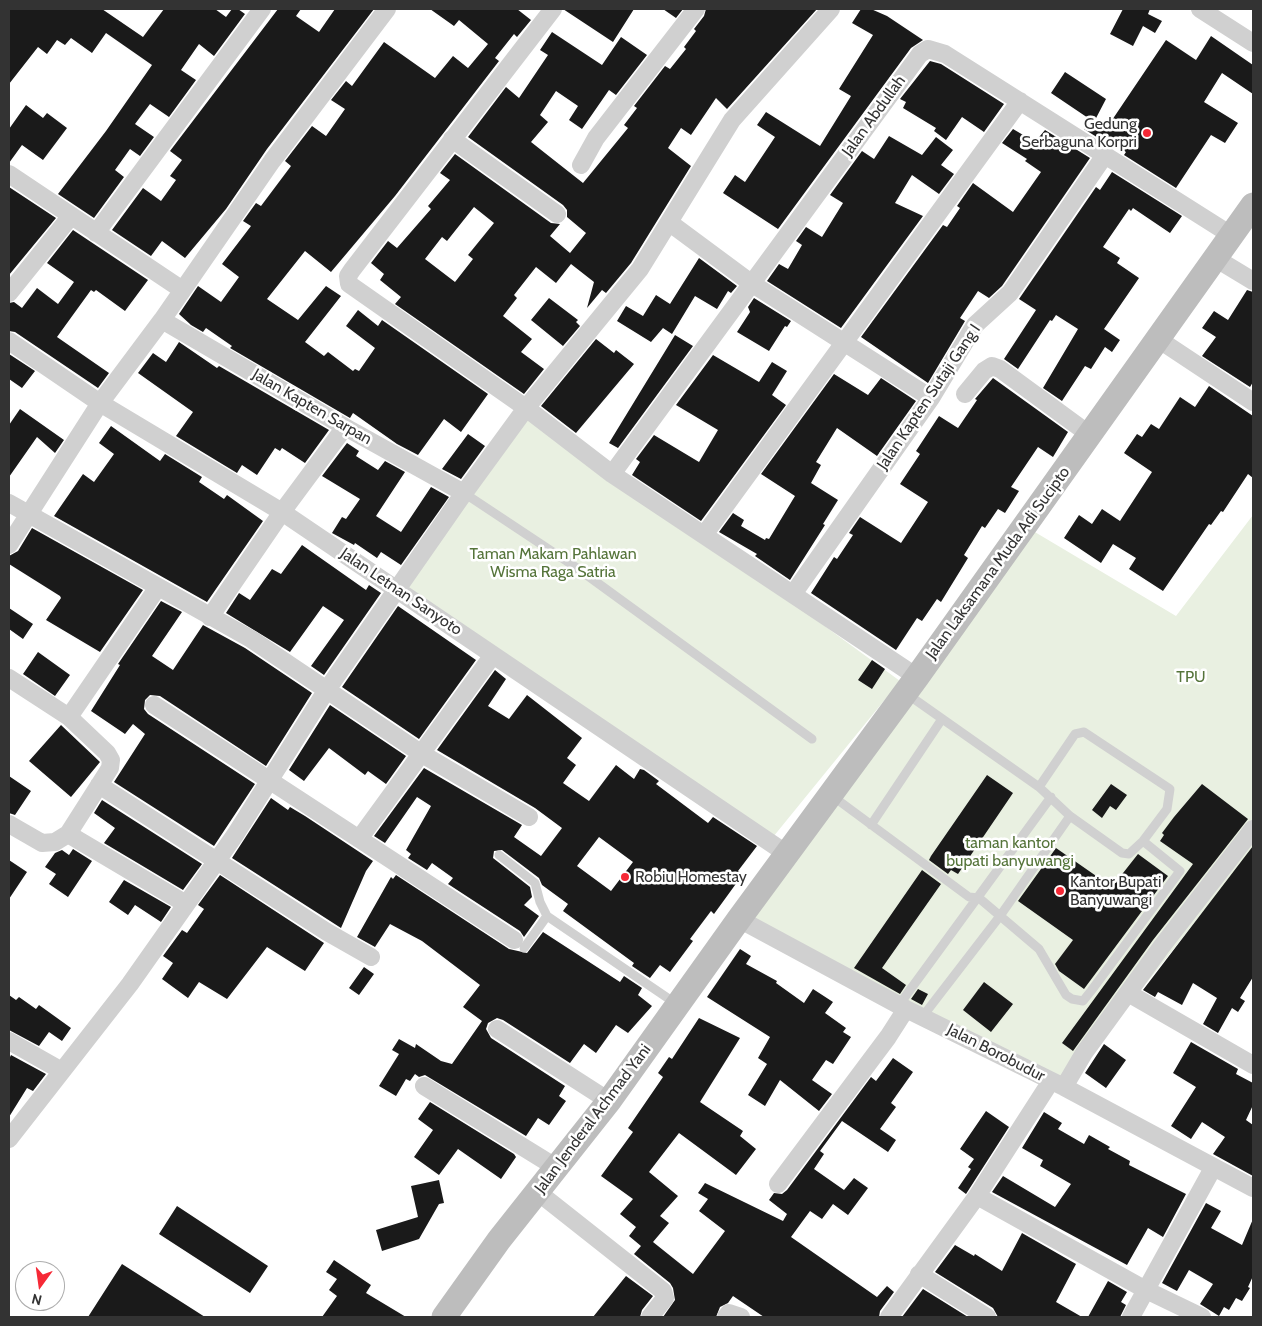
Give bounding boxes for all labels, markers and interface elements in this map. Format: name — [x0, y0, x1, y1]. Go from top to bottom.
street label: Jalan Abdullah — [838, 72, 910, 160]
place label: Gedung Serbaguna Korpri — [1022, 114, 1137, 152]
marker: Gedung Serbaguna Korpri — [1141, 127, 1153, 139]
street label: Jalan Kapten Sutaji Gang I — [873, 321, 985, 473]
street label: Jalan Kapten Sarpan — [249, 365, 375, 449]
street label: Jalan Laksamana Muda Adi Sucipto — [922, 463, 1074, 663]
street label: Jalan Letnan Sanyoto — [336, 544, 466, 640]
park label: Taman Makam Pahlawan Wisma Raga Satria — [469, 544, 637, 582]
park label: TPU — [1176, 667, 1206, 687]
park label: taman kantor bupati banyuwangi — [946, 833, 1074, 871]
place label: Robiu Homestay — [635, 867, 747, 887]
marker: Robiu Homestay — [619, 871, 631, 883]
place label: Kantor Bupati Banyuwangi — [1070, 872, 1161, 910]
marker: Kantor Bupati Banyuwangi — [1054, 885, 1066, 897]
street label: Jalan Borobudur — [944, 1020, 1048, 1086]
street label: Jalan Jenderal Achmad Yani — [531, 1041, 655, 1197]
north arrow — [15, 1261, 65, 1311]
text: N — [30, 1290, 44, 1310]

